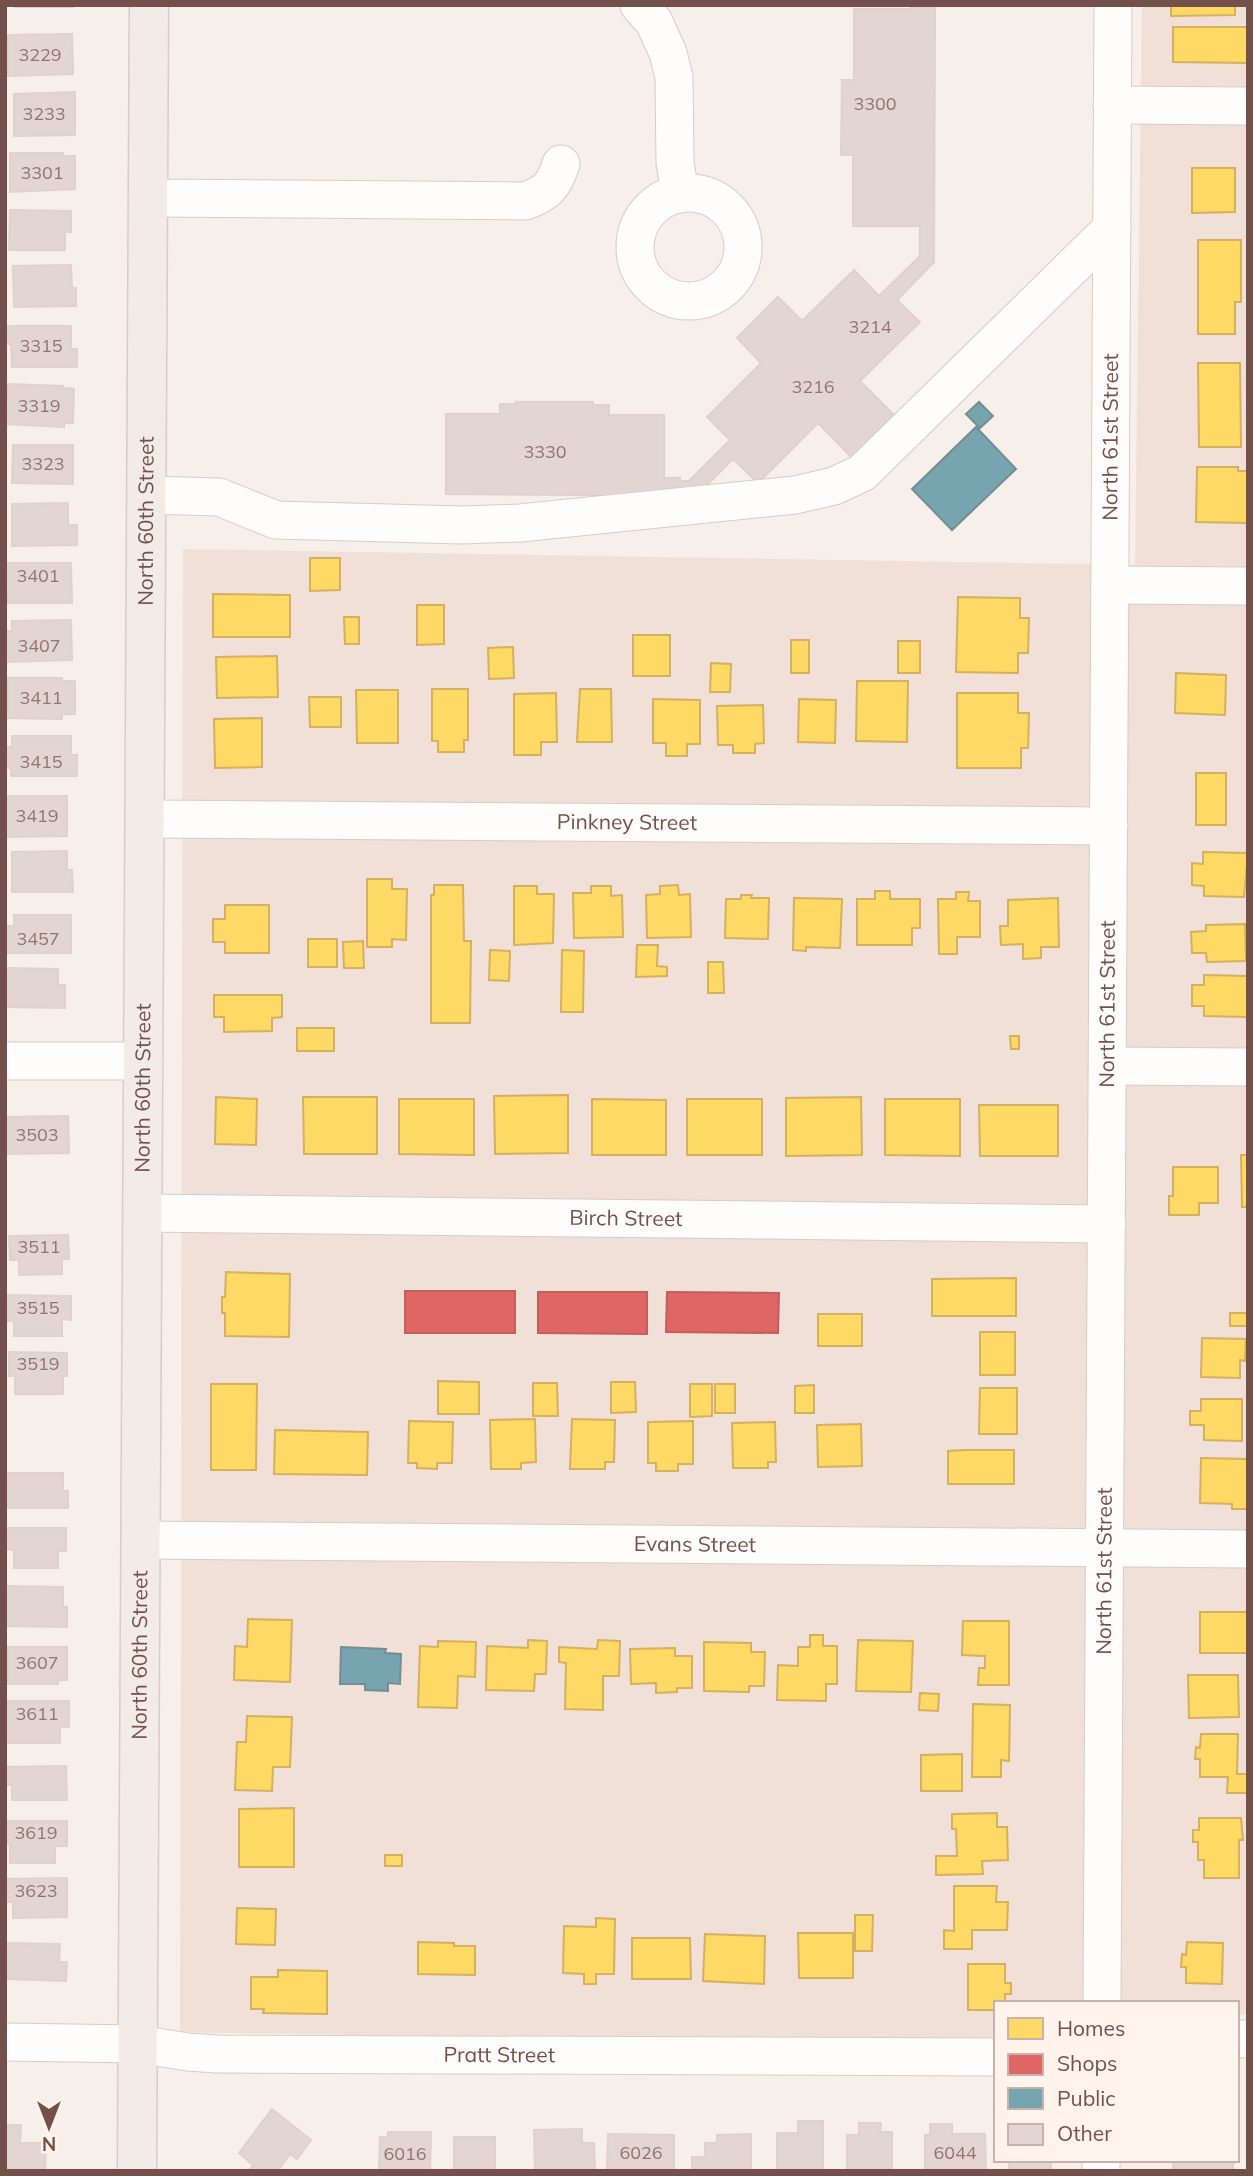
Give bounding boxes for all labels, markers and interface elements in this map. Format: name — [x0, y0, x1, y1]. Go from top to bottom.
house number: 3229 — [18, 43, 62, 66]
house number: 3300 — [853, 92, 897, 115]
house number: 3233 — [22, 102, 66, 125]
house number: 3301 — [20, 161, 64, 184]
house number: 3214 — [848, 315, 892, 338]
house number: 3315 — [19, 334, 63, 357]
street label: North 61st Street — [1096, 353, 1123, 521]
house number: 3216 — [791, 375, 835, 398]
house number: 3319 — [17, 394, 61, 417]
street label: North 60th Street — [132, 436, 159, 606]
house number: 3330 — [523, 440, 567, 463]
house number: 3323 — [21, 452, 65, 475]
house number: 3401 — [16, 564, 60, 587]
house number: 3407 — [17, 634, 61, 657]
house number: 3411 — [19, 686, 63, 709]
house number: 3415 — [19, 750, 63, 773]
house number: 3419 — [15, 804, 59, 827]
street label: Pinkney Street — [557, 808, 697, 835]
street label: North 61st Street — [1093, 920, 1120, 1088]
house number: 3457 — [16, 927, 60, 950]
street label: North 60th Street — [129, 1003, 155, 1173]
house number: 3503 — [15, 1123, 59, 1146]
street label: Birch Street — [569, 1204, 683, 1231]
house number: 3511 — [17, 1235, 61, 1258]
house number: 3515 — [16, 1296, 60, 1319]
house number: 3519 — [16, 1352, 60, 1375]
street label: North 61st Street — [1090, 1487, 1117, 1655]
street label: Evans Street — [634, 1530, 756, 1557]
street label: North 60th Street — [125, 1570, 152, 1740]
house number: 3607 — [15, 1651, 59, 1674]
house number: 3611 — [15, 1702, 59, 1725]
house number: 3619 — [14, 1821, 58, 1844]
house number: 3623 — [14, 1879, 58, 1902]
legend — [994, 2001, 1239, 2162]
text: Homes — [1057, 2015, 1125, 2041]
street label: Pratt Street — [443, 2041, 555, 2067]
text: Shops — [1057, 2050, 1117, 2076]
text: Public — [1057, 2085, 1116, 2111]
north arrow — [14, 2092, 84, 2162]
text: Other — [1057, 2120, 1112, 2146]
text: N — [42, 2132, 56, 2156]
house number: 6026 — [619, 2141, 663, 2164]
house number: 6044 — [933, 2141, 977, 2164]
house number: 6016 — [383, 2142, 427, 2165]

